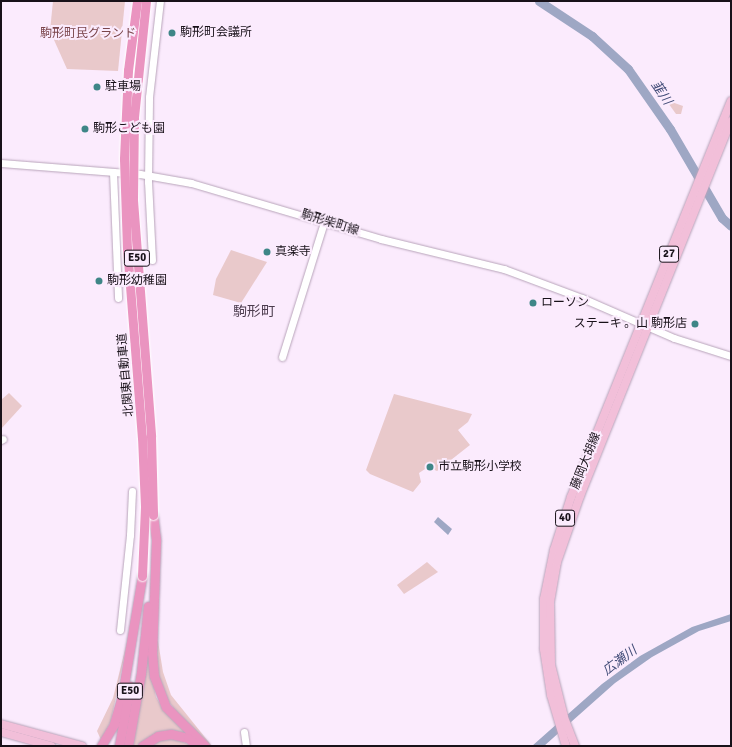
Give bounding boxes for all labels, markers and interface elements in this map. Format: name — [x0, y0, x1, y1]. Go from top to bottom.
place label: 駒形町会議所 — [180, 26, 252, 40]
park label: 駒形町民グランド — [40, 27, 136, 41]
marker: 駒形町会議所 — [167, 28, 177, 38]
water label: 韮川 — [647, 78, 675, 108]
place label: 駐車場 — [105, 80, 141, 94]
marker: 駐車場 — [92, 82, 102, 92]
place label: 駒形こども園 — [93, 122, 165, 136]
marker: 駒形こども園 — [80, 124, 90, 134]
street label: 駒形柴町線 — [299, 207, 361, 239]
place label: 真楽寺 — [275, 245, 311, 259]
road number: 27 — [659, 245, 679, 263]
marker: 真楽寺 — [262, 247, 272, 257]
road number: E50 — [123, 249, 151, 267]
place label: 駒形幼稚園 — [107, 274, 167, 288]
marker: 駒形幼稚園 — [94, 276, 104, 286]
place label: ローソン — [541, 296, 589, 310]
marker: ローソン — [528, 298, 538, 308]
district label: 駒形町 — [233, 304, 275, 320]
place label: ステーキ 。山 駒形店 — [574, 317, 687, 331]
marker: ステーキ 。山 駒形店 — [690, 319, 700, 329]
street label: 北関東自動車道 — [115, 333, 137, 417]
street label: 藤岡大胡線 — [568, 430, 604, 492]
place label: 市立駒形小学校 — [438, 460, 522, 474]
marker: 市立駒形小学校 — [425, 462, 435, 472]
road number: 40 — [555, 509, 575, 527]
water label: 広瀬川 — [600, 643, 640, 679]
road number: E50 — [116, 682, 144, 700]

